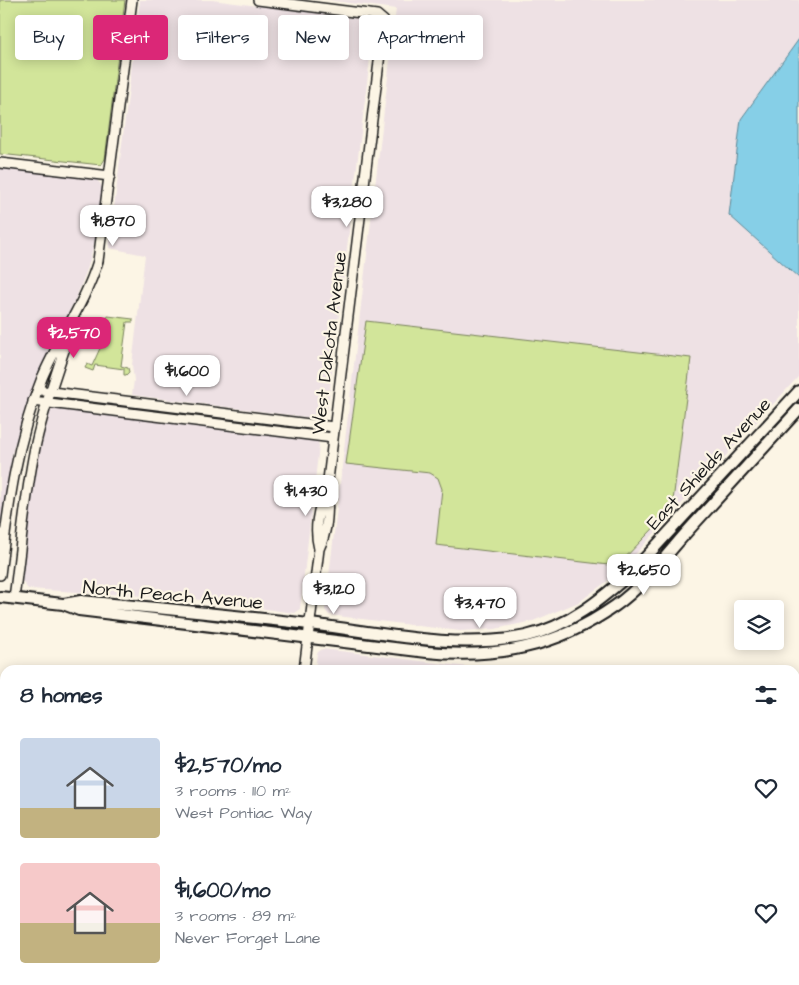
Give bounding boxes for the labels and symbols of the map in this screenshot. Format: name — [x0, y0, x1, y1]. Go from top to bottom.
pin: $3,280 — [306, 186, 388, 228]
pin: $1,870 — [72, 204, 154, 247]
street label: West Dakota Avenue — [305, 250, 354, 436]
pin: $2,570 — [33, 316, 115, 359]
pin: $1,600 — [146, 354, 228, 397]
street label: East Shields Avenue — [641, 392, 778, 536]
pin: $1,430 — [265, 474, 347, 517]
pin: $2,650 — [603, 554, 685, 596]
pin: $3,120 — [293, 572, 375, 615]
street label: North Peach Avenue — [82, 574, 264, 617]
pin: $3,470 — [439, 586, 521, 629]

